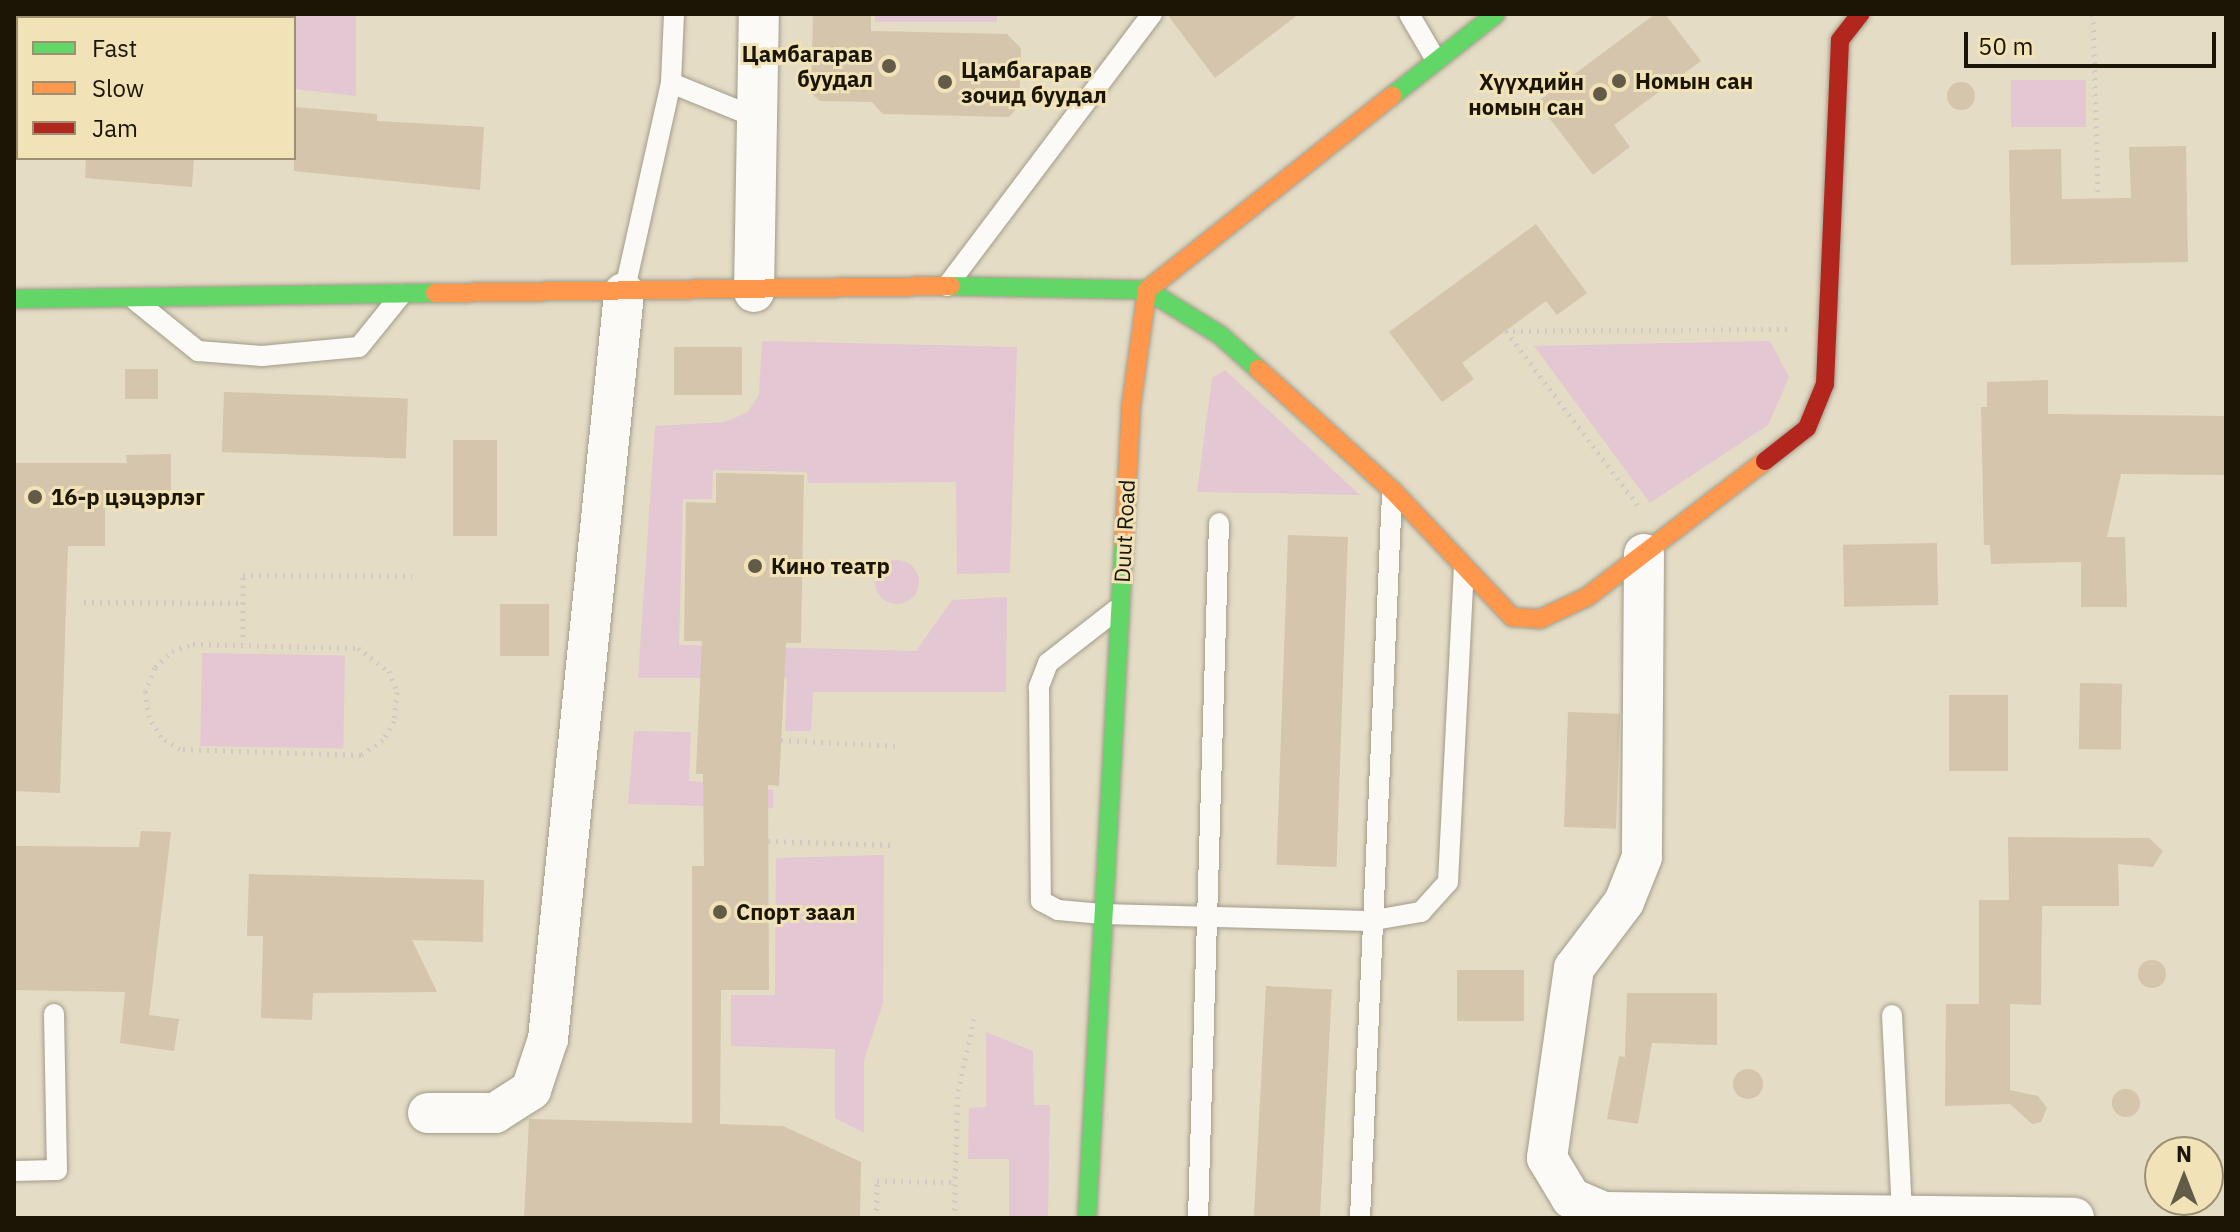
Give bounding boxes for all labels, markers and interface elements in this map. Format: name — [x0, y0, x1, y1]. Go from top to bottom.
legend — [16, 16, 296, 160]
scale bar — [1968, 16, 2220, 66]
text: 50 m — [1978, 30, 2033, 62]
text: Fast — [92, 32, 137, 64]
place label: Цамбагарав буудал — [742, 40, 873, 92]
place label: Цамбагарав зочид буудал — [961, 56, 1107, 108]
marker: Цамбагарав буудал — [880, 57, 898, 75]
place label: Хүүхдийн номын сан — [1468, 68, 1584, 120]
place label: Номын сан — [1635, 68, 1753, 94]
text: Slow — [92, 72, 144, 104]
marker: Номын сан — [1610, 72, 1628, 90]
marker: Цамбагарав зочид буудал — [936, 73, 954, 91]
marker: Хүүхдийн номын сан — [1591, 85, 1609, 103]
text: Jam — [92, 112, 138, 144]
street label: Duut Road — [1108, 479, 1140, 583]
place label: 16-р цэцэрлэг — [51, 484, 205, 510]
marker: 16-р цэцэрлэг — [26, 488, 44, 506]
place label: Кино театр — [771, 553, 890, 579]
marker: Кино театр — [746, 557, 764, 575]
place label: Спорт заал — [736, 899, 855, 925]
marker: Спорт заал — [711, 903, 729, 921]
north arrow — [2144, 1136, 2224, 1216]
text: N — [2176, 1139, 2192, 1168]

